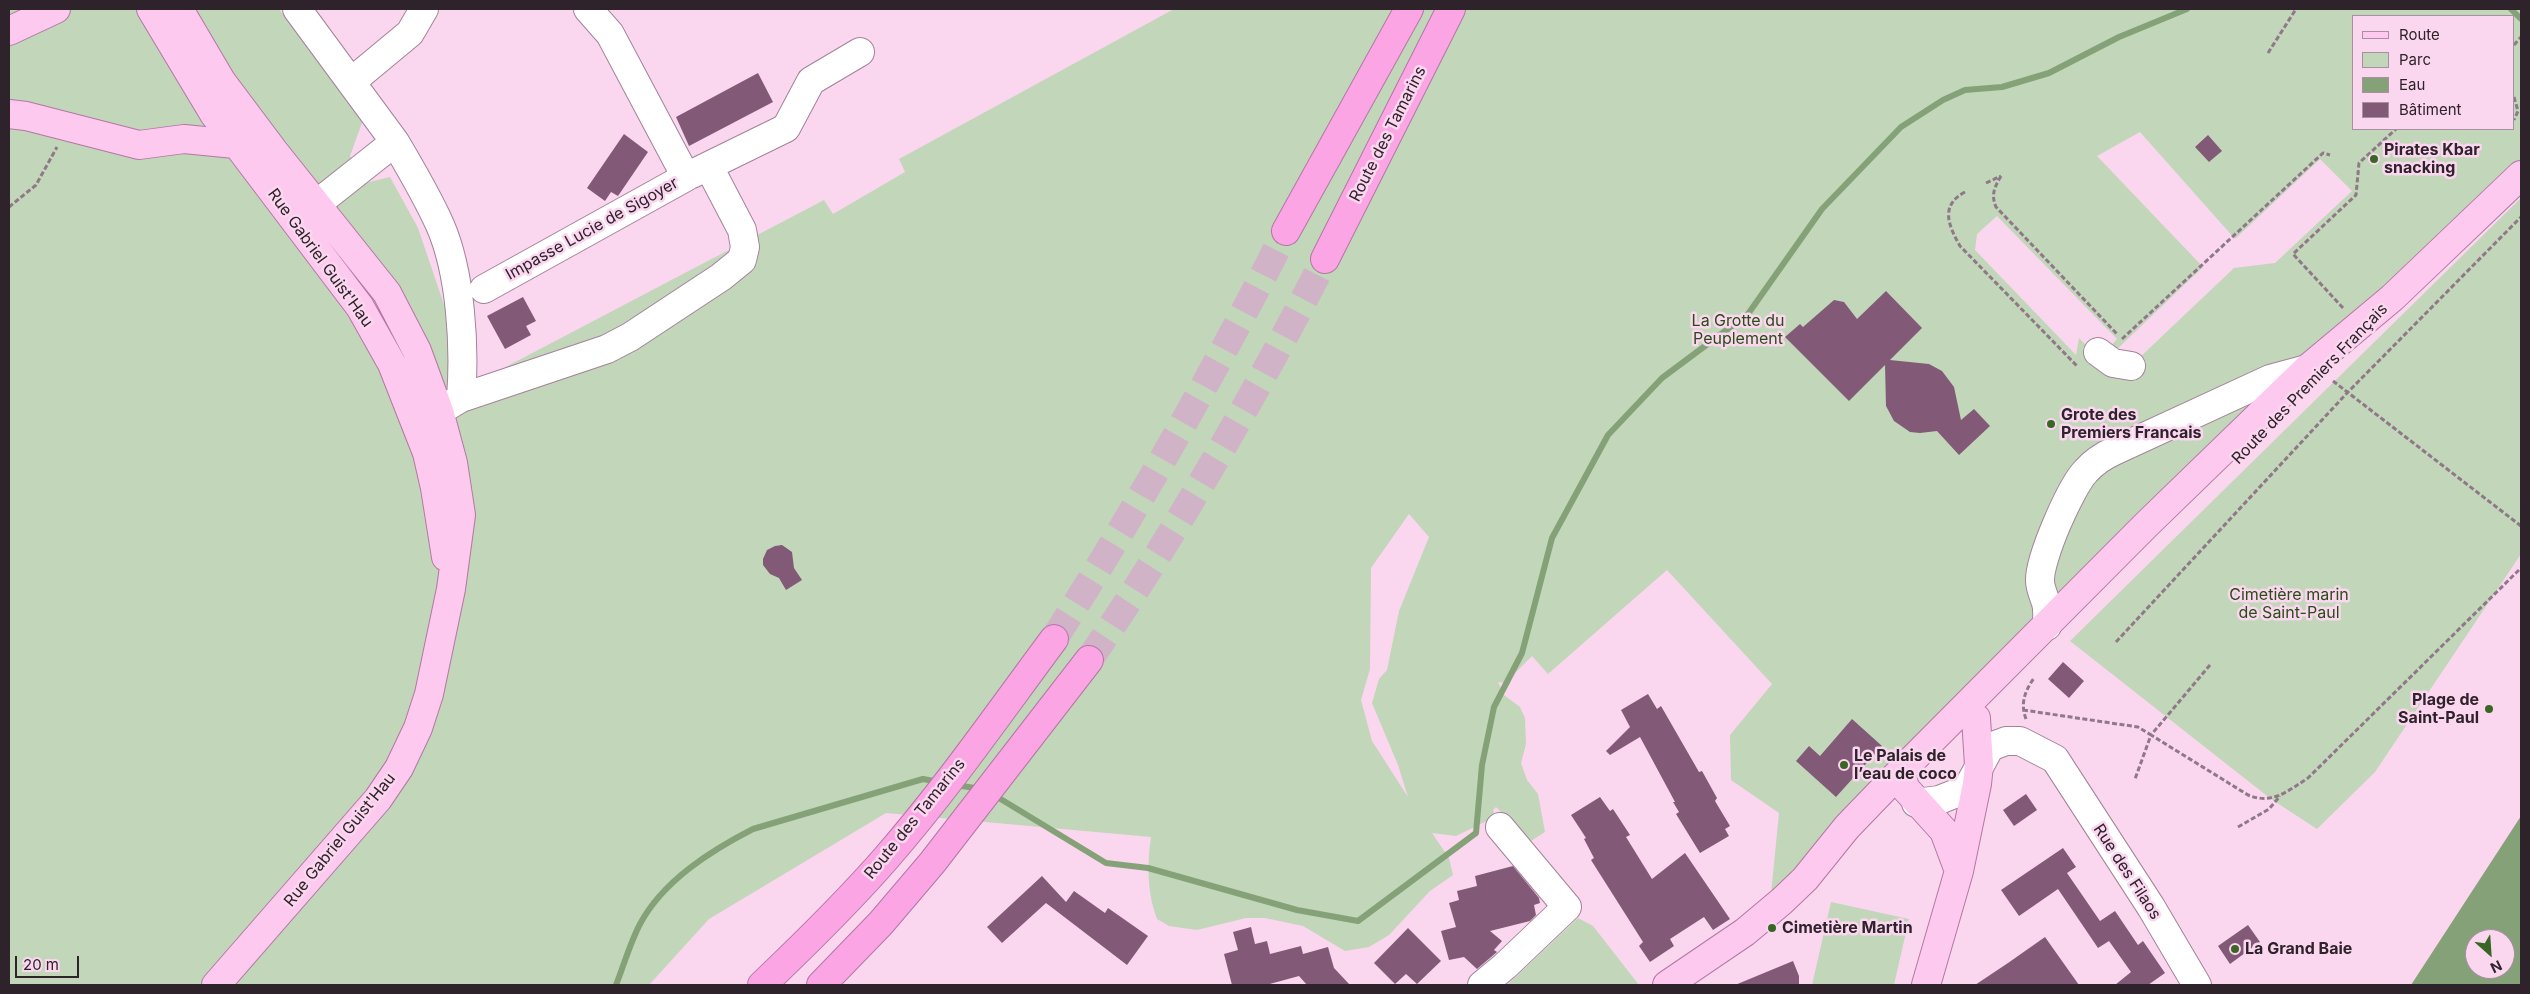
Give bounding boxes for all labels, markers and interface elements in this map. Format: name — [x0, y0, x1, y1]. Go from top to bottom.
legend — [2352, 15, 2515, 130]
text: Route — [2399, 25, 2440, 44]
text: Parc — [2399, 50, 2431, 69]
street label: Route des Tamarins — [1346, 63, 1430, 205]
text: Eau — [2399, 75, 2425, 94]
text: Bâtiment — [2399, 100, 2461, 119]
place label: Pirates Kbar snacking — [2384, 140, 2480, 178]
marker: Pirates Kbar snacking — [2368, 153, 2380, 165]
street label: Impasse Lucie de Sigoyer — [502, 174, 682, 284]
street label: Rue Gabriel Guist'Hau — [263, 185, 377, 331]
street label: Route des Premiers Français — [2228, 300, 2392, 468]
park label: La Grotte du Peuplement — [1692, 311, 1784, 349]
place label: Grote des Premiers Francais — [2061, 405, 2202, 443]
marker: Grote des Premiers Francais — [2045, 418, 2057, 430]
park label: Cimetière marin de Saint-Paul — [2229, 585, 2349, 623]
place label: Plage de Saint-Paul — [2398, 690, 2479, 728]
marker: Plage de Saint-Paul — [2483, 703, 2495, 715]
place label: Le Palais de l’eau de coco — [1854, 746, 1957, 784]
street label: Route des Tamarins — [861, 755, 969, 883]
marker: Le Palais de l’eau de coco — [1838, 759, 1850, 771]
street label: Rue Gabriel Guist'Hau — [280, 769, 400, 911]
street label: Rue des Filaos — [2089, 821, 2165, 923]
place label: Cimetière Martin — [1782, 918, 1913, 938]
marker: Cimetière Martin — [1766, 922, 1778, 934]
north arrow — [2465, 929, 2515, 979]
place label: La Grand Baie — [2245, 939, 2352, 959]
marker: La Grand Baie — [2229, 943, 2241, 955]
scale bar — [18, 946, 81, 978]
text: 20 m — [23, 955, 59, 974]
text: N — [2488, 957, 2505, 977]

